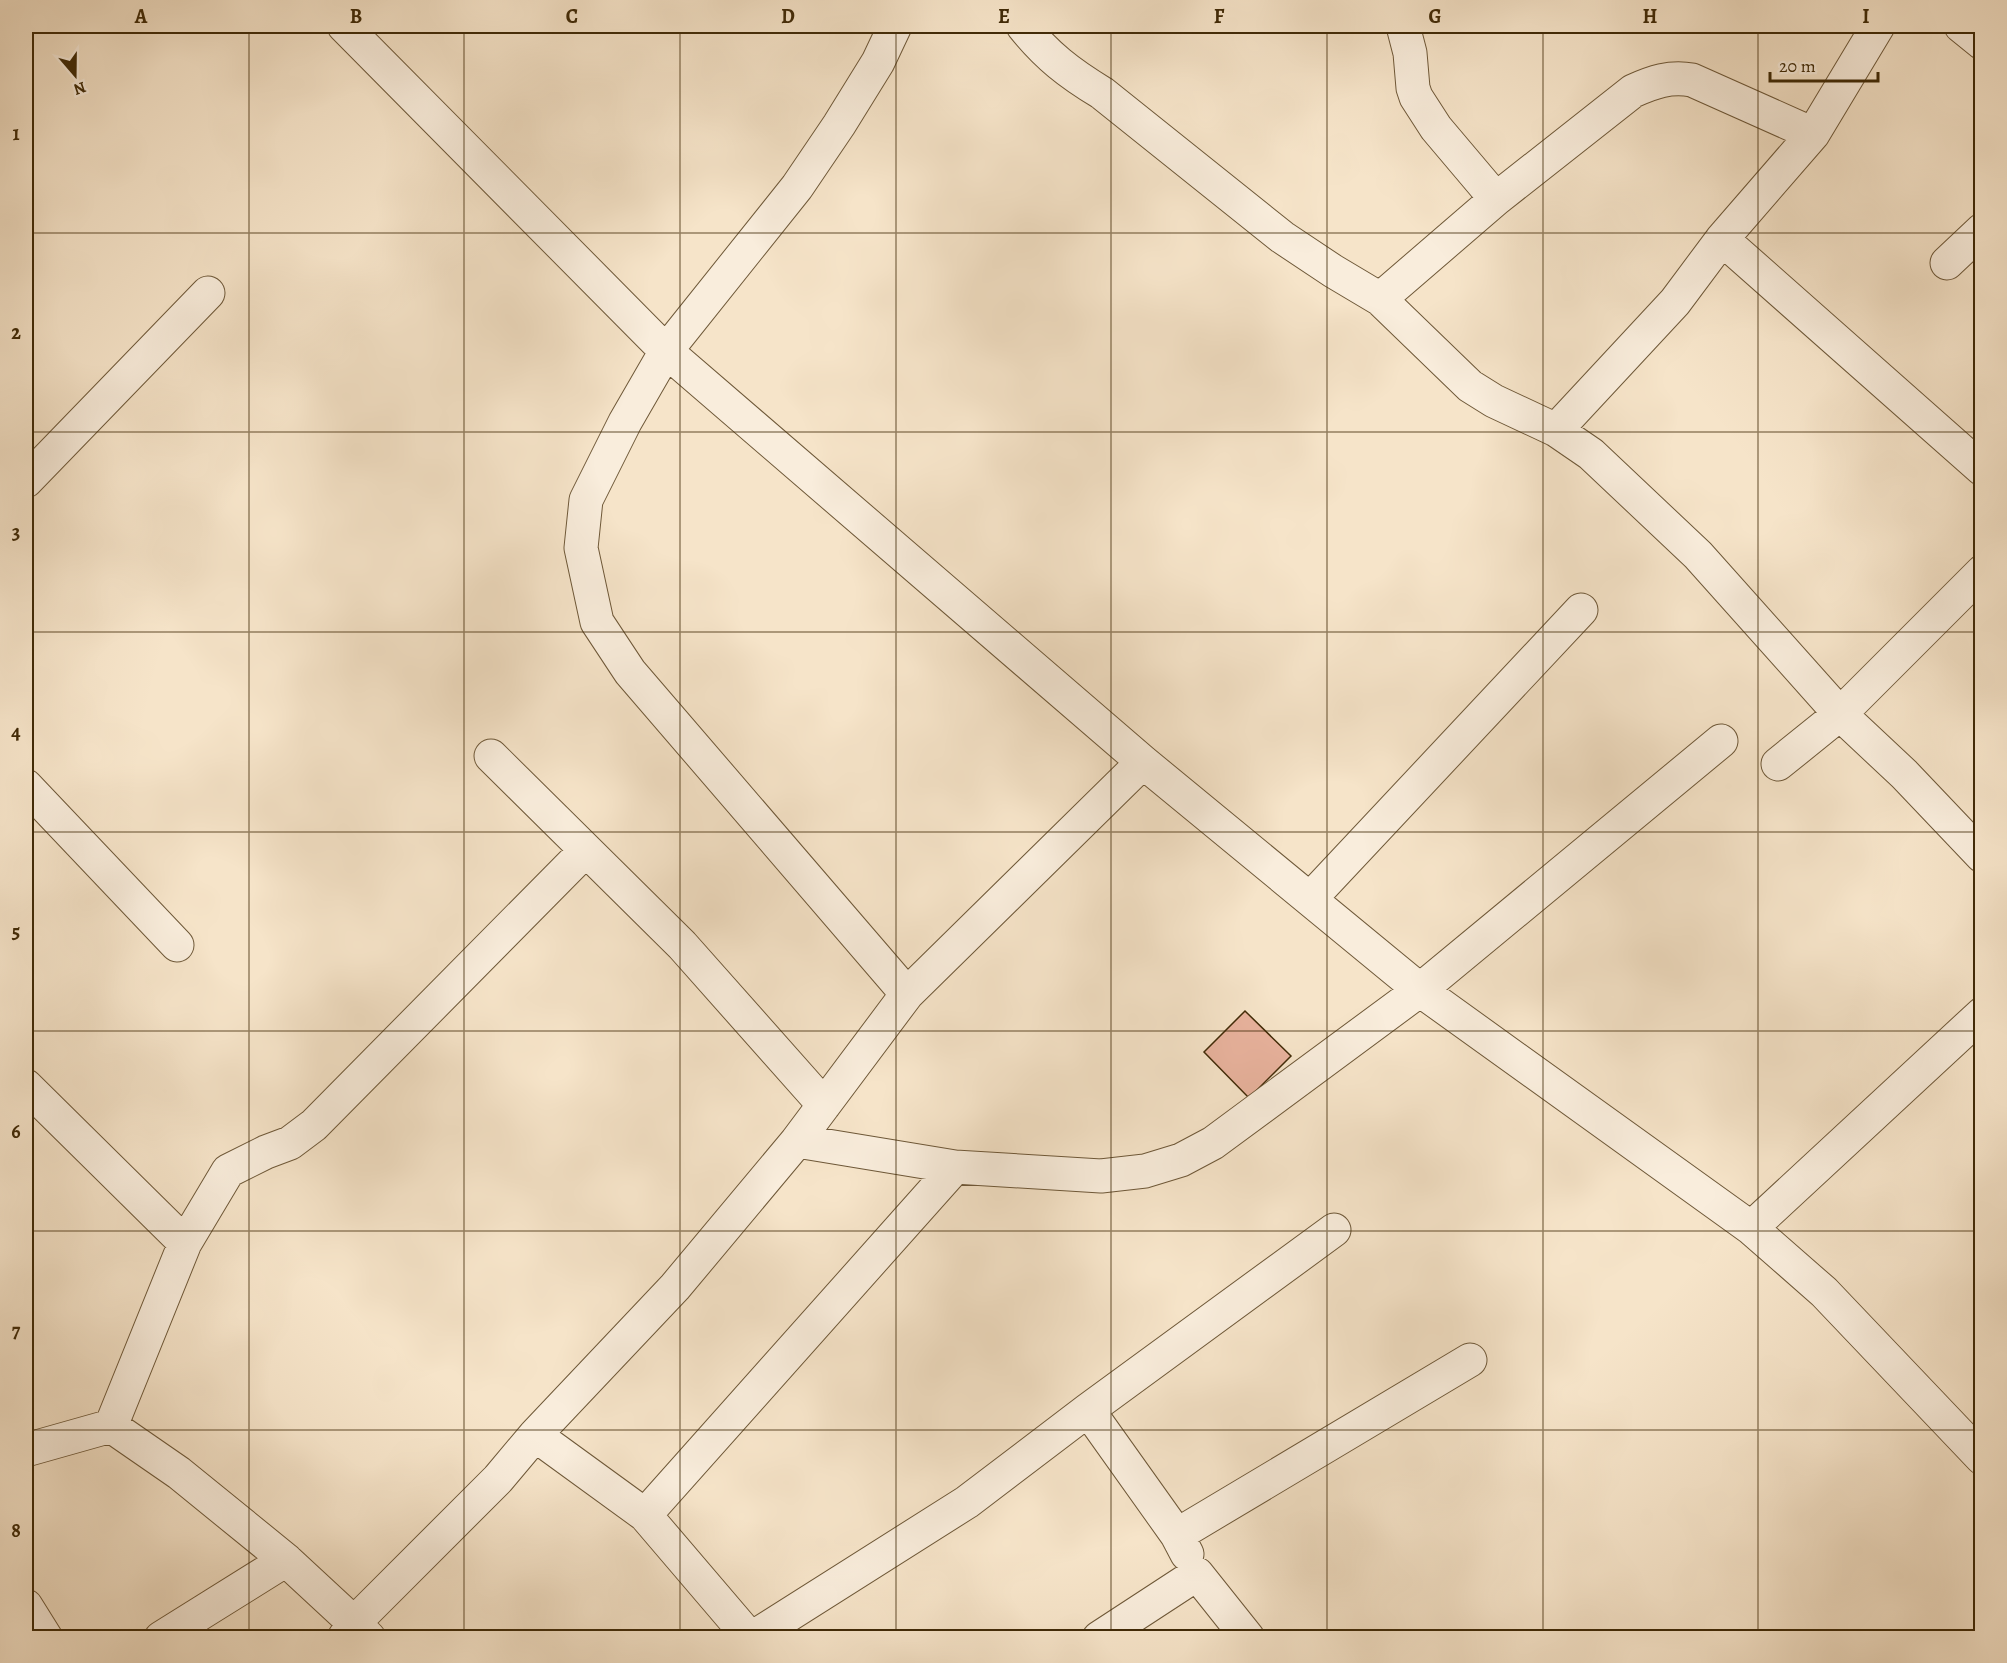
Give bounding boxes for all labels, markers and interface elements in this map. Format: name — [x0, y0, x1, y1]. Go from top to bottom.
text: A — [134, 3, 148, 30]
text: B — [350, 3, 362, 30]
text: C — [566, 3, 578, 30]
text: D — [781, 3, 795, 30]
text: E — [998, 3, 1010, 30]
text: F — [1214, 3, 1225, 30]
text: G — [1428, 3, 1442, 30]
text: H — [1643, 3, 1658, 30]
text: I — [1862, 3, 1870, 30]
north arrow — [45, 45, 105, 105]
scale bar — [1770, 45, 1878, 83]
text: 20 m — [1779, 54, 1816, 78]
text: N — [70, 76, 89, 101]
text: 1 — [12, 120, 20, 147]
text: 2 — [11, 319, 21, 346]
text: 3 — [12, 519, 20, 546]
text: 4 — [11, 719, 21, 746]
text: 5 — [12, 918, 20, 945]
text: 6 — [11, 1118, 21, 1145]
text: 7 — [12, 1317, 21, 1344]
text: 8 — [11, 1517, 21, 1544]

